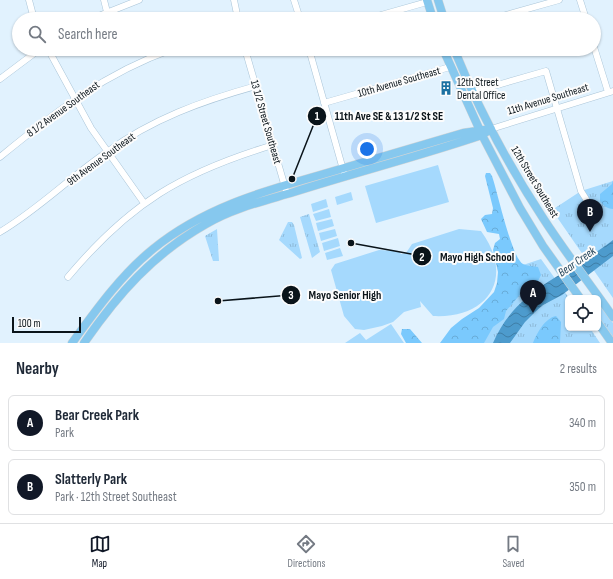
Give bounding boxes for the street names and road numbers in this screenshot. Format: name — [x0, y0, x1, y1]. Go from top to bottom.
street label: 10th Avenue Southeast — [356, 64, 442, 100]
street label: 8 1/2 Avenue Southeast — [24, 78, 102, 140]
street label: 13 1/2 Street Southeast — [248, 79, 284, 166]
street label: 11th Avenue Southeast — [506, 80, 591, 117]
street label: 9th Avenue Southeast — [64, 129, 138, 188]
street label: 12th Street Southeast — [509, 144, 562, 221]

